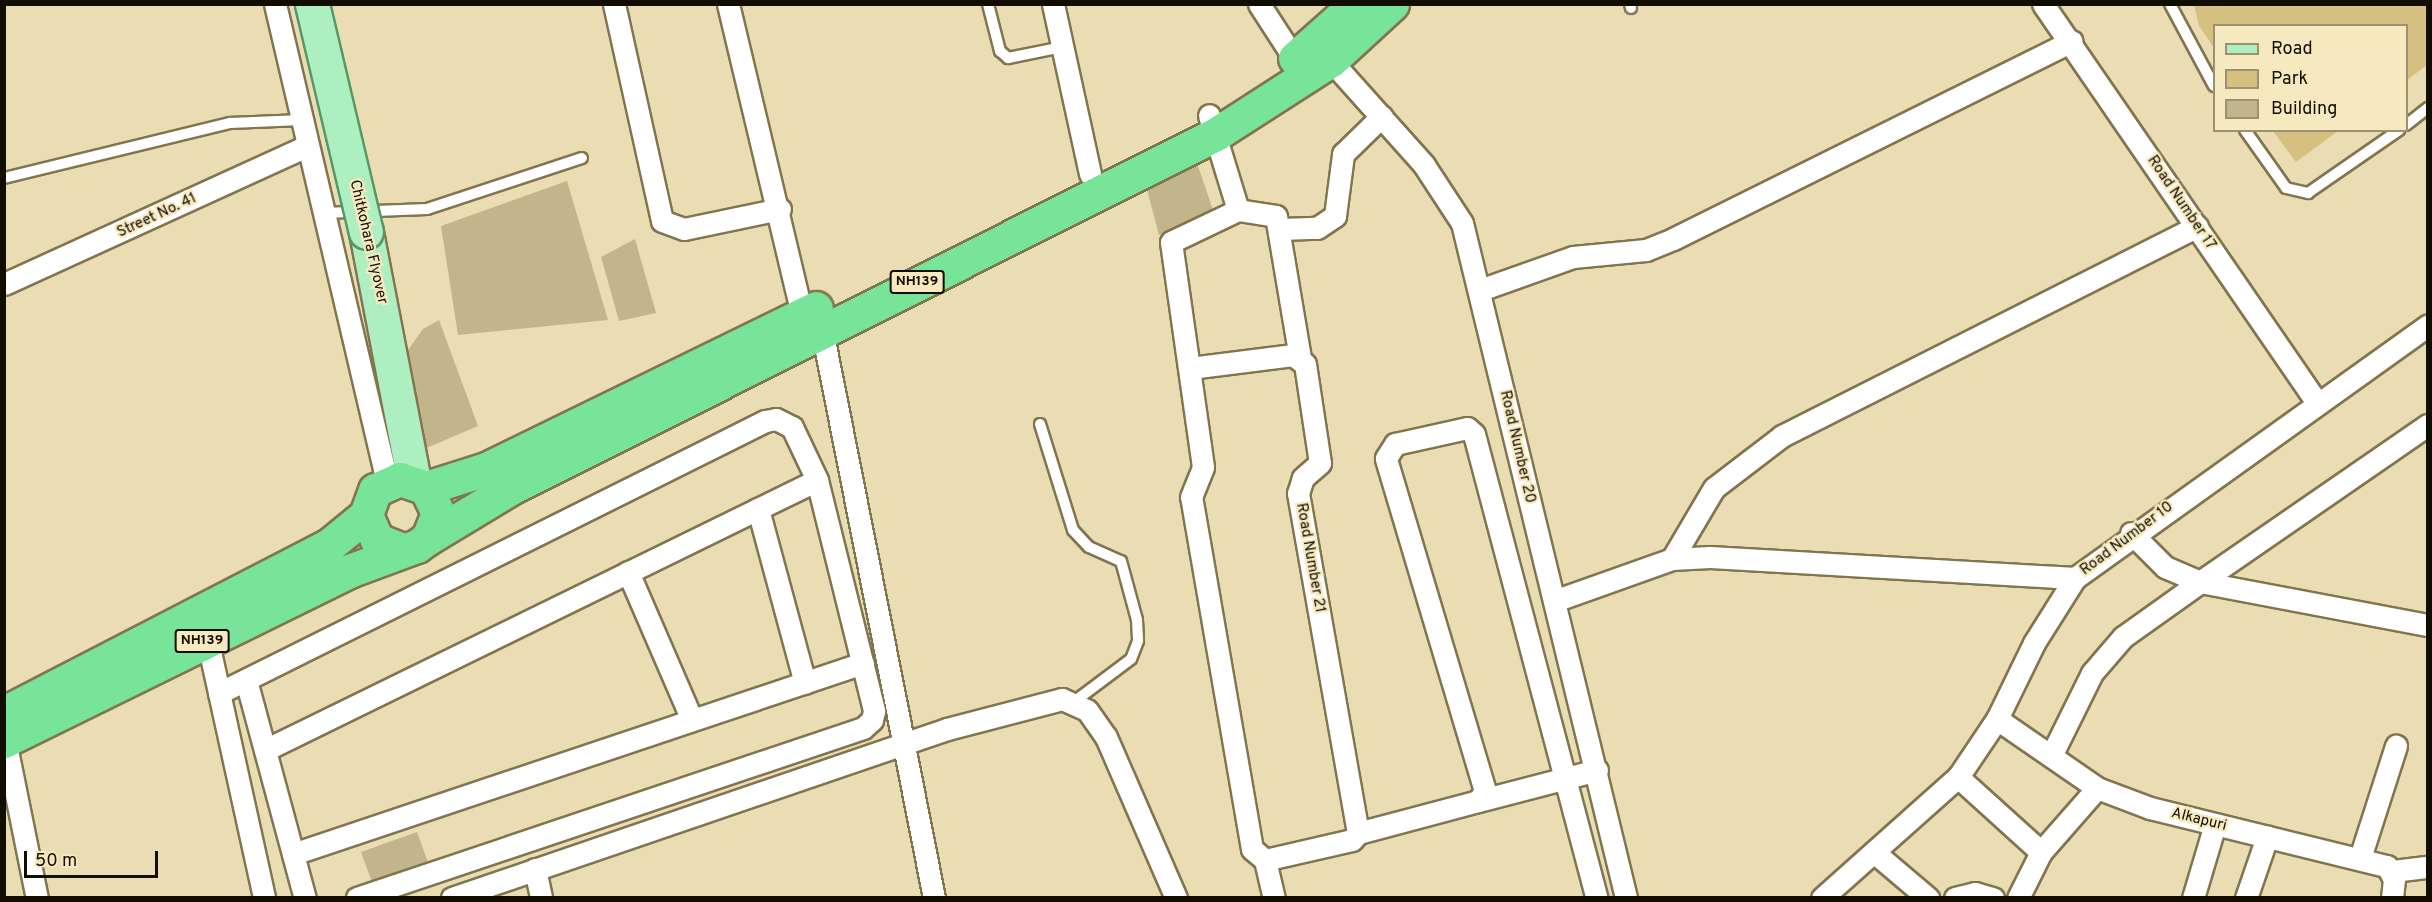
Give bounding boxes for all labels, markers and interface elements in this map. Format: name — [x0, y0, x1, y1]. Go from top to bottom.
legend — [2213, 24, 2408, 132]
text: Road — [2271, 38, 2313, 61]
text: Park — [2271, 68, 2308, 91]
text: Building — [2271, 98, 2337, 121]
street label: Road Number 17 — [2143, 152, 2219, 254]
street label: Chitkohara Flyover — [345, 178, 391, 306]
street label: Street No. 41 — [114, 190, 200, 242]
road number: NH139 — [888, 271, 946, 293]
street label: Road Number 20 — [1495, 389, 1539, 505]
street label: Road Number 10 — [2077, 498, 2177, 580]
street label: Road Number 21 — [1291, 502, 1329, 614]
road number: NH139 — [174, 630, 230, 652]
street label: Alkapuri — [2169, 804, 2229, 836]
scale bar — [27, 839, 160, 877]
text: 50 m — [35, 850, 77, 873]

